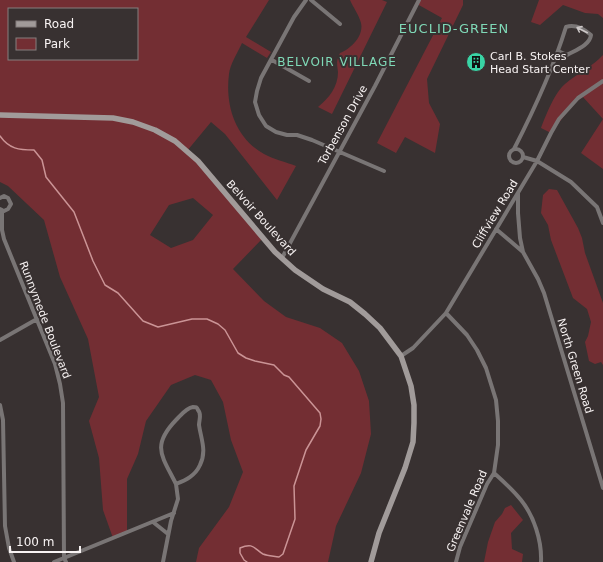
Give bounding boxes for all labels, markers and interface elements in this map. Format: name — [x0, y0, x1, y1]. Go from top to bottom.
legend — [8, 8, 138, 60]
text: Road — [44, 17, 74, 31]
district label: EUCLID-GREEN — [399, 21, 509, 36]
one-way arrow — [576, 25, 588, 33]
text: Park — [44, 37, 70, 51]
place label: Carl B. Stokes Head Start Center — [490, 50, 590, 76]
building icon: Carl B. Stokes Head Start Center — [465, 51, 487, 73]
district label: BELVOIR VILLAGE — [277, 55, 397, 69]
street label: Torbenson Drive — [315, 83, 370, 168]
street label: Belvoir Boulevard — [224, 177, 298, 259]
street label: Cliffview Road — [469, 177, 521, 251]
street label: Runnymede Boulevard — [17, 259, 73, 381]
street label: North Green Road — [554, 317, 596, 415]
street label: Greenvale Road — [444, 468, 490, 554]
scale bar — [10, 528, 80, 554]
text: 100 m — [16, 535, 54, 549]

